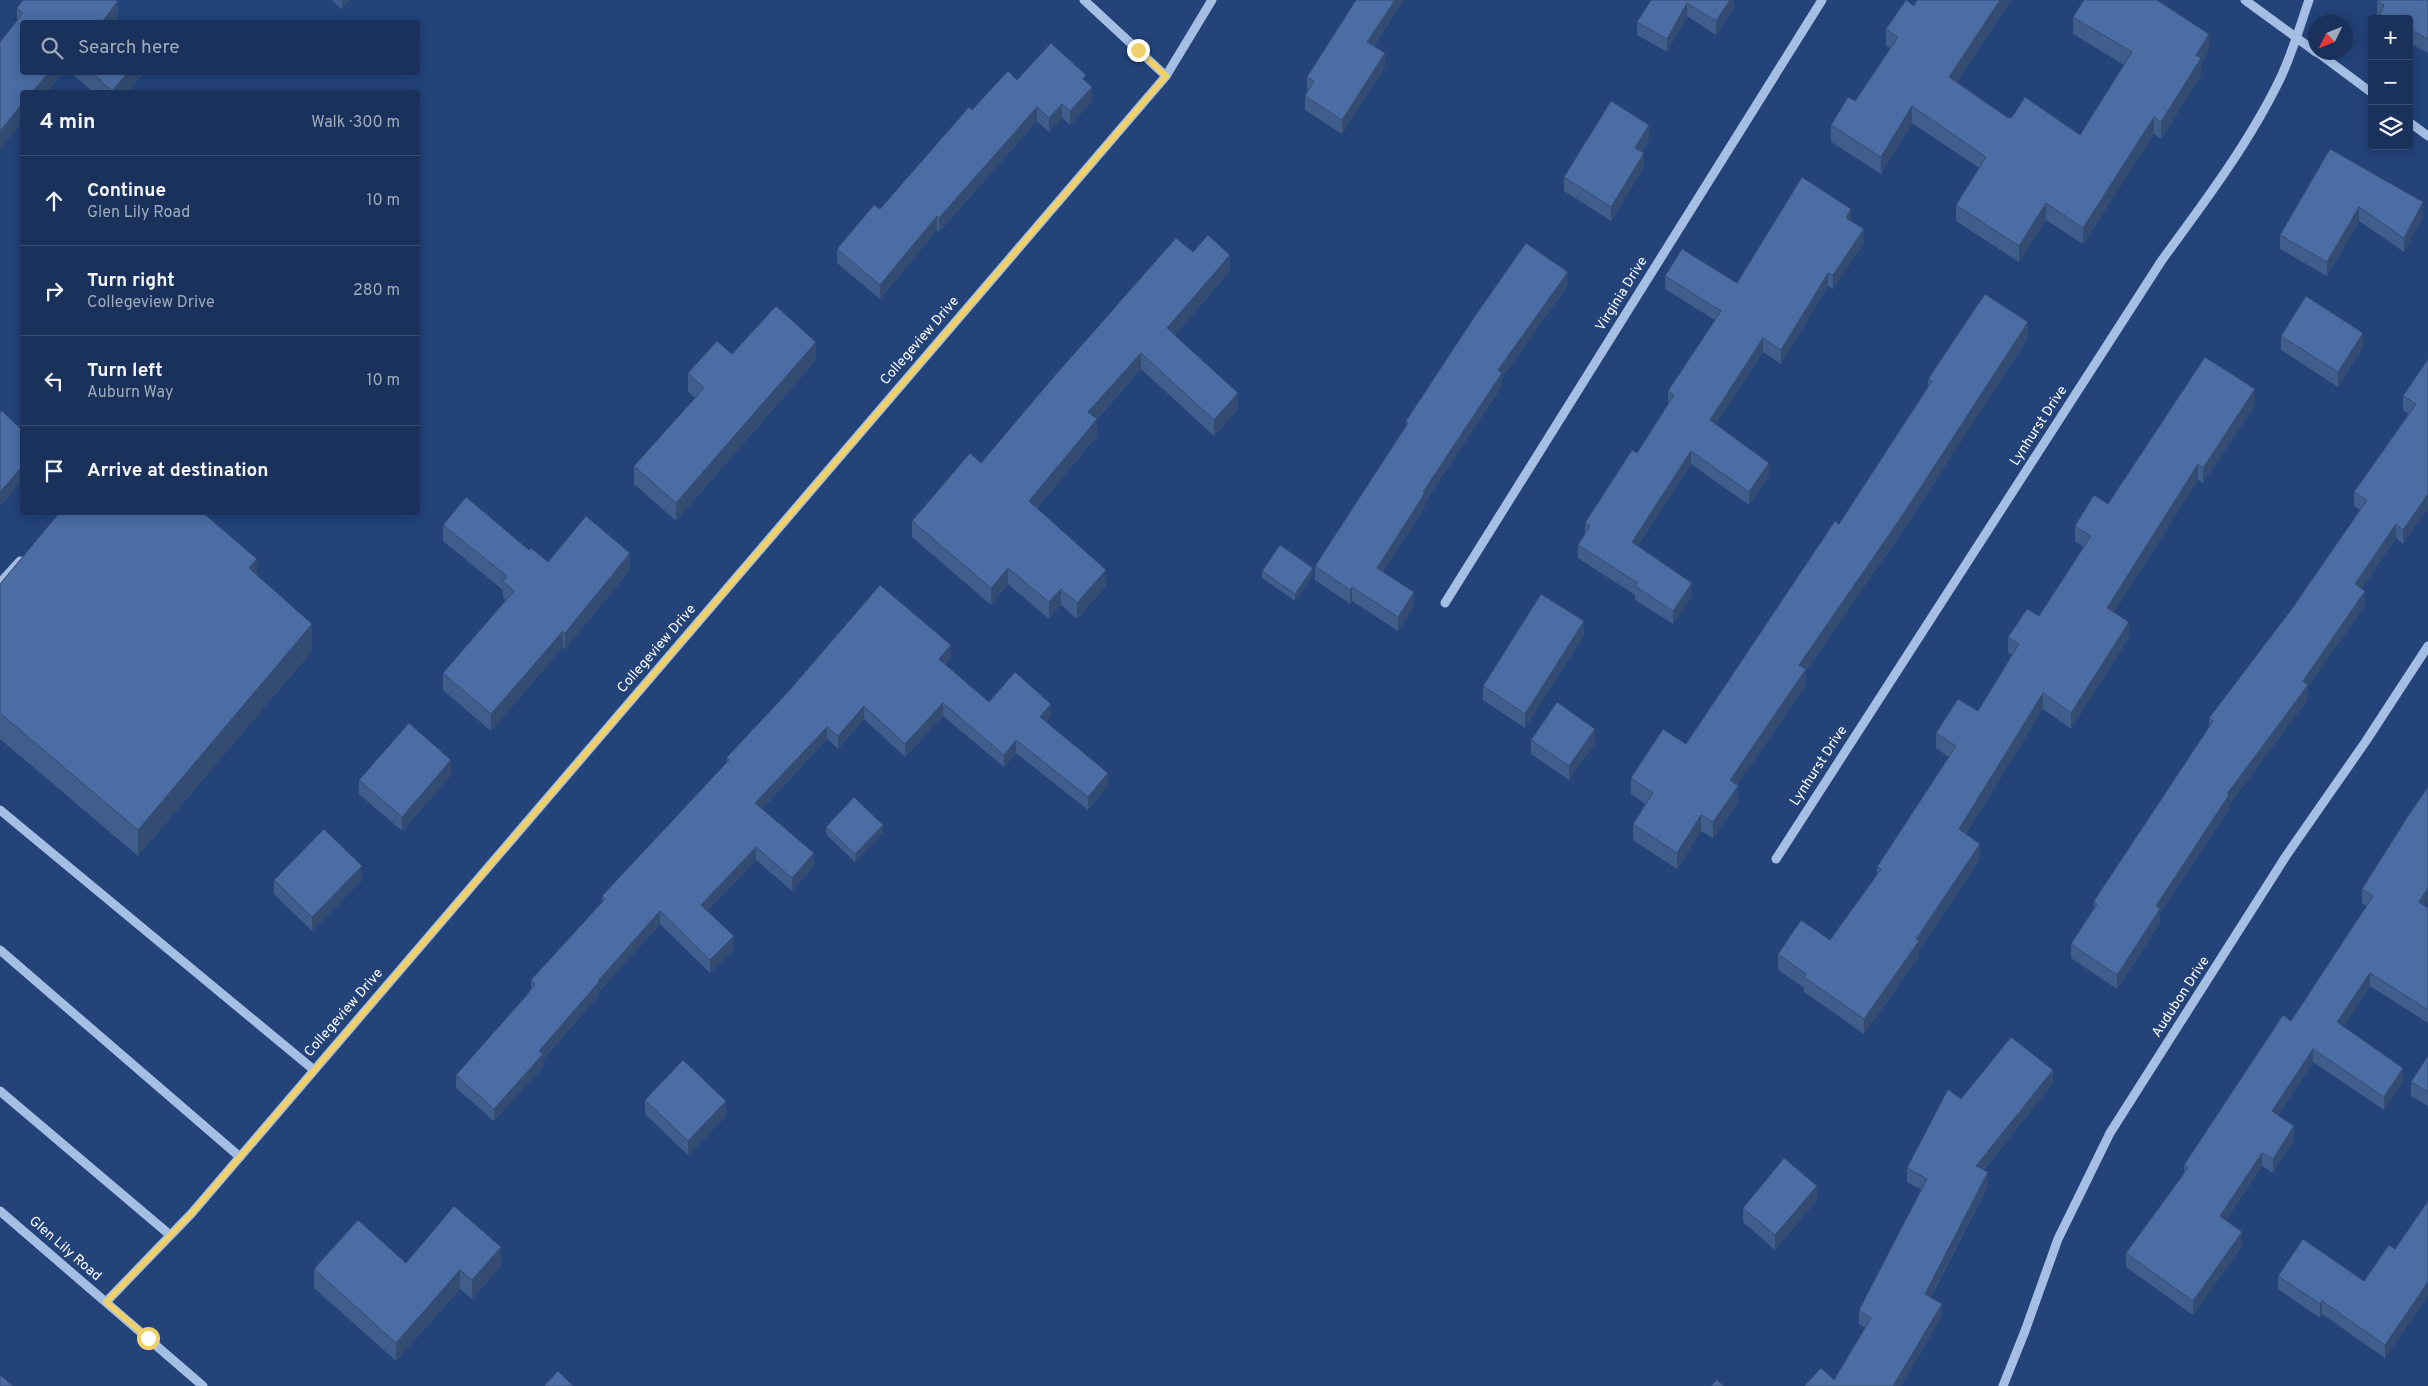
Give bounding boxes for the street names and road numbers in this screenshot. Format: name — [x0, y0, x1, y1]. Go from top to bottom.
street label: Virginia Drive — [1592, 254, 1652, 334]
street label: Collegeview Drive — [877, 293, 963, 389]
street label: Lynhurst Drive — [2007, 383, 2071, 469]
street label: Collegeview Drive — [614, 601, 700, 697]
street label: Lynhurst Drive — [1787, 723, 1851, 809]
street label: Audubon Drive — [2148, 953, 2214, 1041]
street label: Collegeview Drive — [301, 965, 387, 1061]
street label: Glen Lily Road — [25, 1213, 105, 1285]

